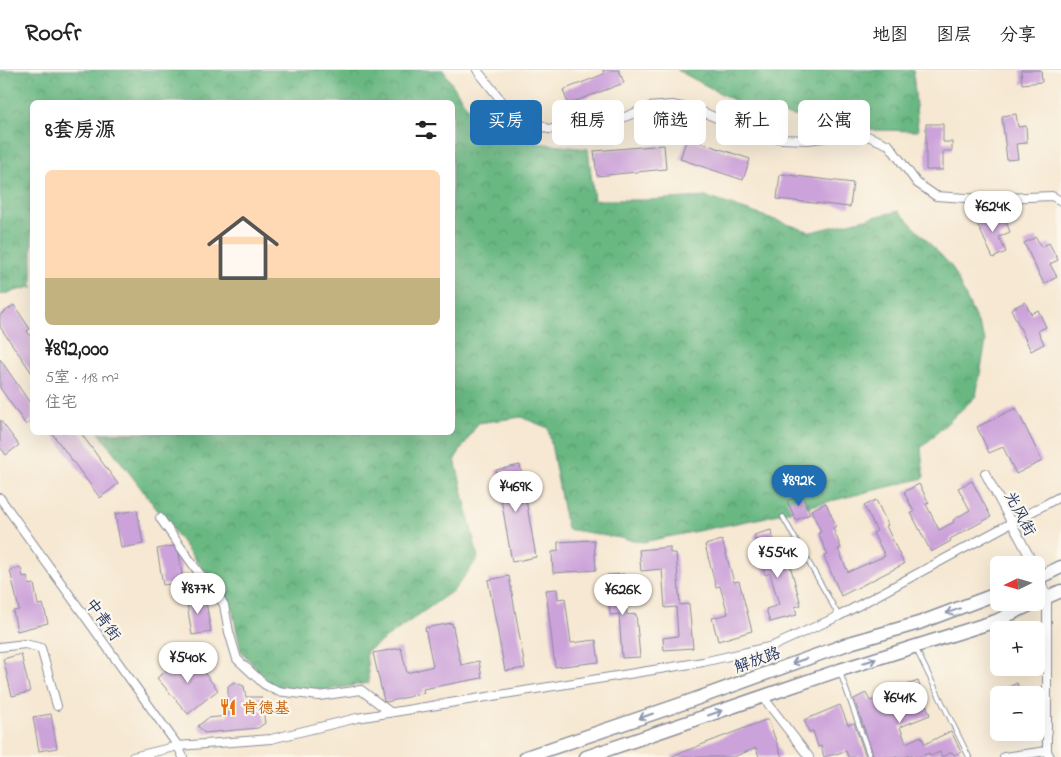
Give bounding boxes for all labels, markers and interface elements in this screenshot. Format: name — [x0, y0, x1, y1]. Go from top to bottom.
text: Roofr — [25, 17, 81, 52]
text: 地图 — [872, 23, 908, 49]
text: 图层 — [936, 23, 972, 49]
text: 分享 — [1000, 23, 1036, 49]
chip: 买房 — [470, 100, 542, 145]
chip: 租房 — [552, 100, 624, 145]
chip: 筛选 — [634, 100, 706, 145]
chip: 新上 — [716, 100, 788, 145]
chip: 公寓 — [798, 100, 870, 145]
text: 8套房源 — [45, 116, 116, 146]
icon: filters — [412, 116, 440, 144]
pin: ¥624K — [958, 190, 1028, 233]
text: ¥624K — [975, 195, 1011, 219]
icon: home — [198, 203, 288, 293]
text: ¥892,000 — [45, 335, 109, 365]
text: 5室 · 118 m² — [45, 366, 119, 390]
text: 住宅 — [45, 391, 77, 415]
pin: ¥892K — [764, 464, 834, 507]
text: ¥892K — [783, 469, 815, 493]
pin: ¥469K — [481, 470, 551, 513]
text: ¥469K — [500, 475, 532, 499]
street label: 光风街 — [997, 487, 1041, 541]
pin: ¥554K — [743, 536, 813, 579]
text: ¥554K — [759, 541, 797, 565]
north arrow — [990, 556, 1045, 611]
map controls — [990, 556, 1045, 741]
pin: ¥877K — [163, 572, 233, 615]
pin: ¥626K — [588, 574, 658, 616]
text: ¥877K — [181, 577, 215, 601]
text: ¥626K — [605, 578, 641, 602]
street label: 中青街 — [79, 594, 126, 647]
one-way arrow — [946, 606, 961, 616]
button: + — [990, 621, 1045, 676]
street label: 解放路 — [731, 641, 784, 680]
pin: ¥540K — [153, 642, 223, 684]
text: ¥540K — [170, 646, 206, 670]
one-way arrow — [861, 655, 877, 665]
one-way arrow — [791, 657, 807, 666]
pin: ¥641K — [865, 682, 935, 724]
text: ¥641K — [884, 686, 916, 710]
button: − — [990, 686, 1045, 741]
restaurant icon: 肯德基 — [218, 697, 238, 717]
place label: 肯德基 — [242, 697, 290, 721]
one-way arrow — [707, 708, 722, 717]
one-way arrow — [639, 712, 654, 721]

